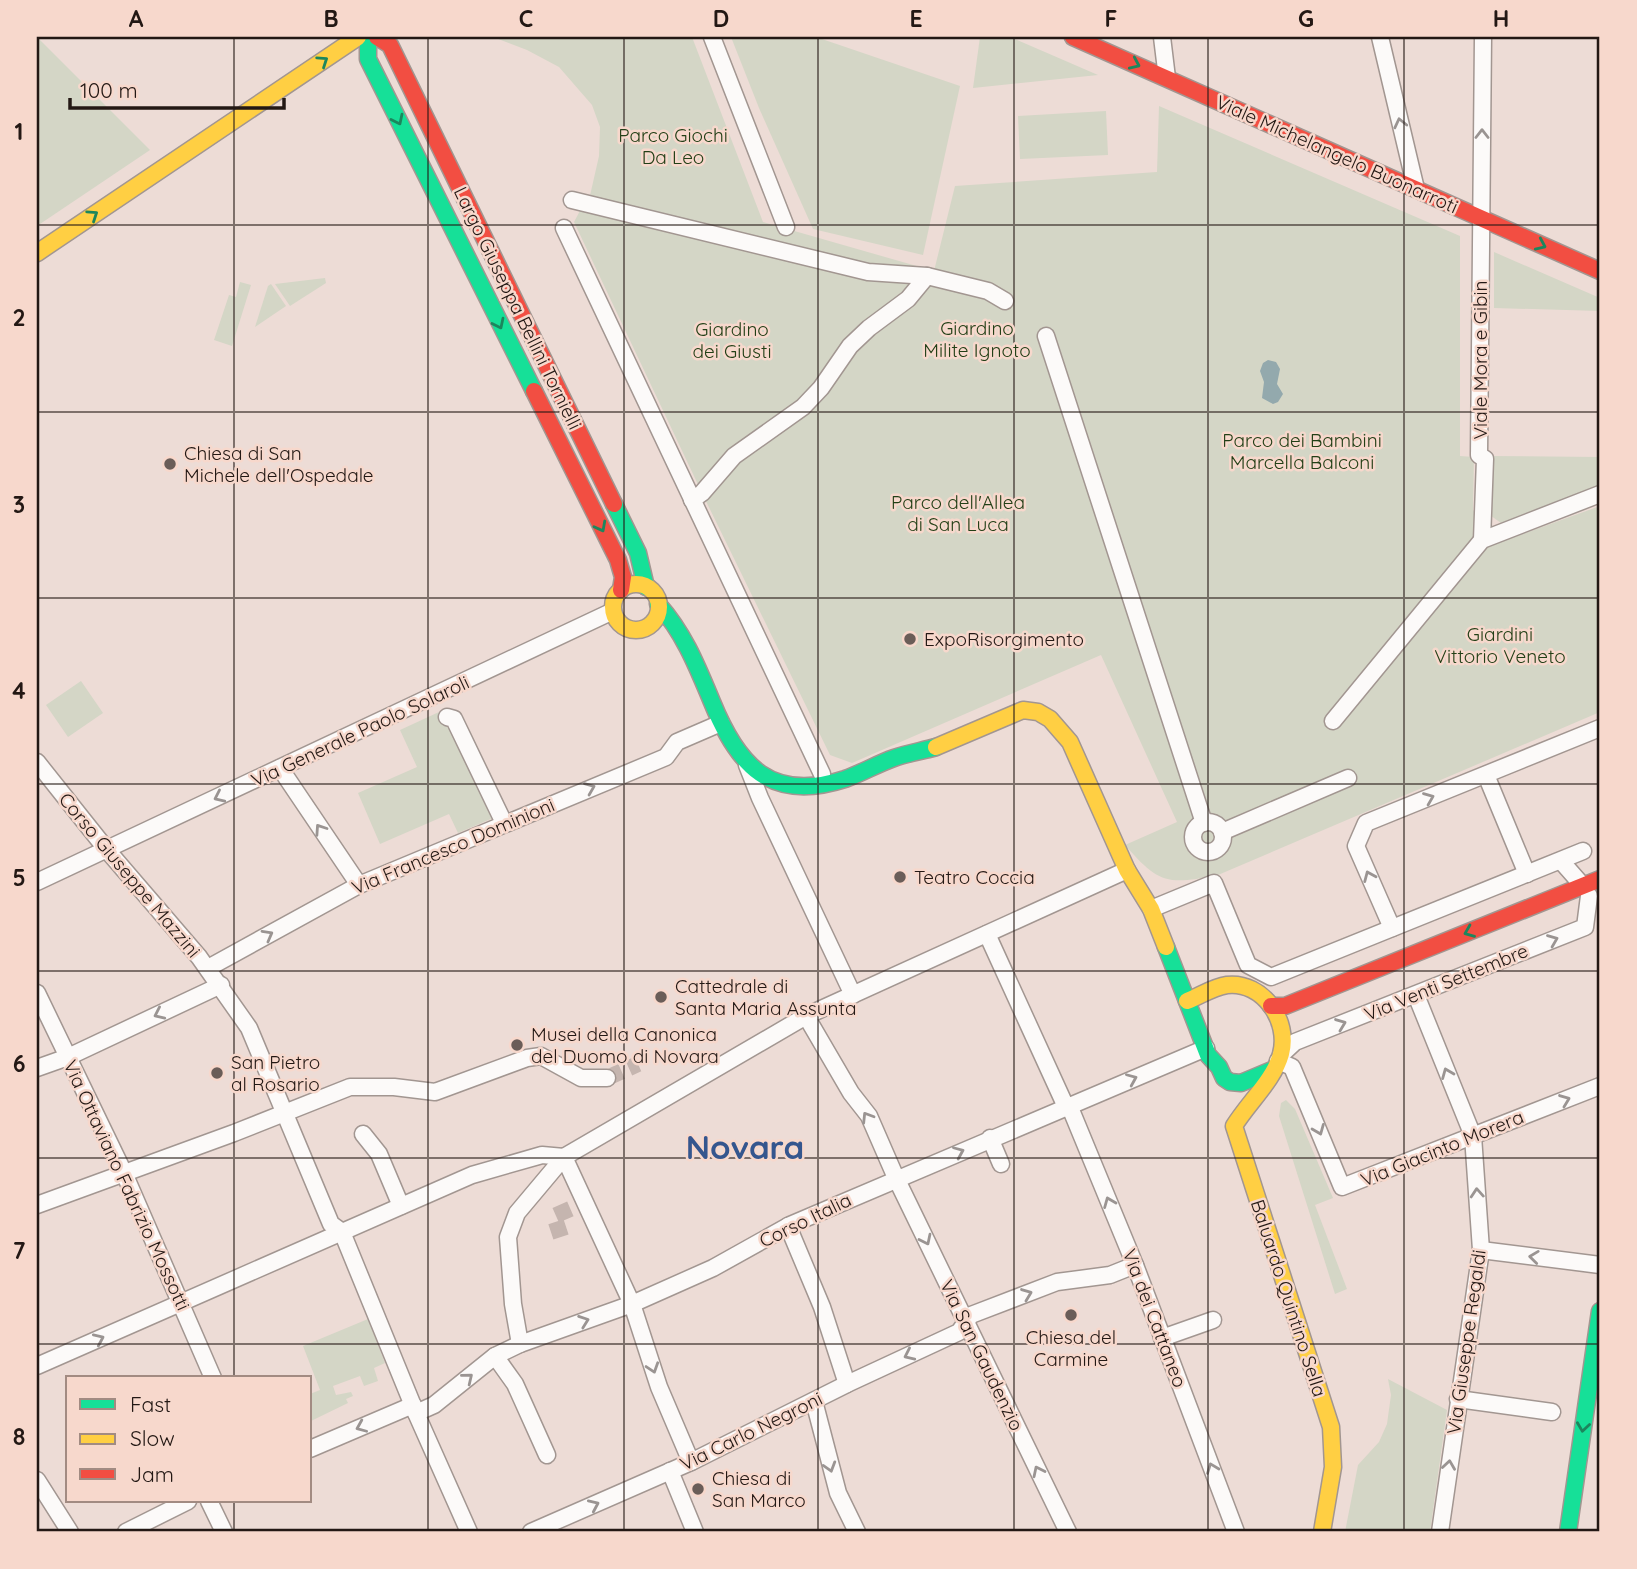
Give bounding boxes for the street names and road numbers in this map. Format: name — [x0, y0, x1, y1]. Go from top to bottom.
street label: Viale Michelangelo Buonarroti — [1212, 90, 1462, 218]
street label: Largo Giuseppa Bellini Tornielli — [449, 183, 587, 433]
street label: Viale Mora e Gibin — [1468, 280, 1492, 440]
street label: Via Generale Paolo Solaroli — [247, 670, 473, 792]
street label: Corso Giuseppe Mazzini — [54, 788, 206, 962]
street label: Via Francesco Dominioni — [348, 792, 558, 900]
street label: Via Venti Settembre — [1361, 938, 1531, 1026]
street label: Via Ottaviano Fabrizio Mossotti — [58, 1056, 196, 1314]
street label: Via Giacinto Morera — [1357, 1104, 1527, 1192]
street label: Corso Italia — [755, 1187, 855, 1253]
street label: Baluardo Quintino Sella — [1246, 1196, 1332, 1400]
street label: Via dei Cattaneo — [1118, 1245, 1192, 1391]
street label: Via Giuseppe Regaldi — [1441, 1248, 1491, 1436]
street label: Via San Gaudenzio — [935, 1275, 1029, 1435]
street label: Via Carlo Negroni — [676, 1386, 826, 1476]

